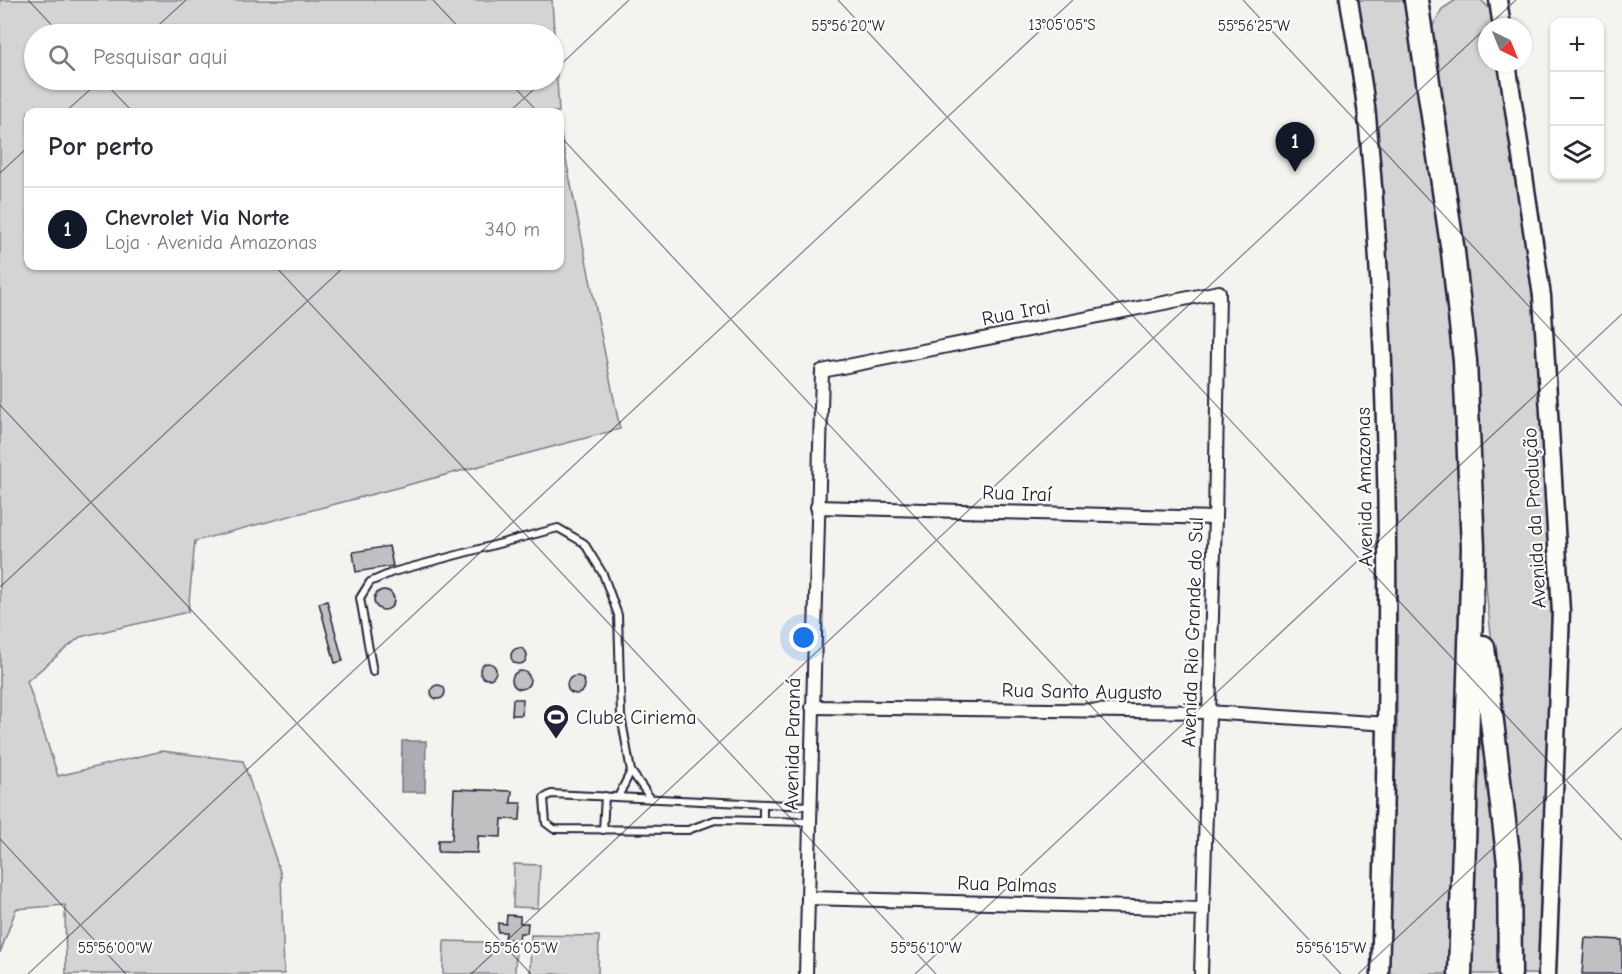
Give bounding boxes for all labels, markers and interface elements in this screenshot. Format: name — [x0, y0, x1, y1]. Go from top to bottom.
text: 13°05'05"S — [1028, 16, 1096, 34]
text: 55°56'20"W — [811, 17, 885, 35]
text: 55°56'25"W — [1218, 17, 1290, 35]
north arrow — [1478, 18, 1532, 72]
map controls — [1550, 18, 1604, 180]
button: + — [1550, 18, 1604, 72]
search box — [24, 24, 564, 90]
icon: search — [45, 41, 78, 74]
text: Pesquisar aqui — [93, 44, 228, 70]
button: − — [1550, 72, 1604, 126]
pin: 1 — [1276, 122, 1314, 172]
button: layers — [1550, 126, 1604, 180]
text: Por perto — [48, 132, 154, 162]
text: Chevrolet Via Norte — [105, 205, 289, 231]
text: 1 — [64, 218, 71, 241]
text: 340 m — [485, 218, 540, 241]
text: Loja · Avenida Amazonas — [105, 231, 317, 254]
street label: Rua Irai — [980, 295, 1052, 330]
street label: Avenida Amazonas — [1352, 407, 1377, 567]
street label: Avenida da Produção — [1518, 427, 1551, 609]
street label: Rua Iraí — [982, 481, 1053, 506]
street label: Avenida Rio Grande do Sul — [1177, 516, 1208, 748]
your location — [789, 623, 818, 652]
street label: Avenida Paraná — [780, 677, 805, 811]
street label: Rua Santo Augusto — [1001, 679, 1163, 704]
sports icon: Clube Ciriema — [541, 702, 571, 740]
place label: Clube Ciriema — [576, 706, 696, 729]
street label: Rua Palmas — [957, 871, 1057, 898]
text: 55°56'00"W — [78, 939, 152, 957]
text: 55°56'05"W — [484, 939, 558, 957]
text: 55°56'10"W — [890, 939, 962, 957]
text: 55°56'15"W — [1296, 939, 1366, 957]

